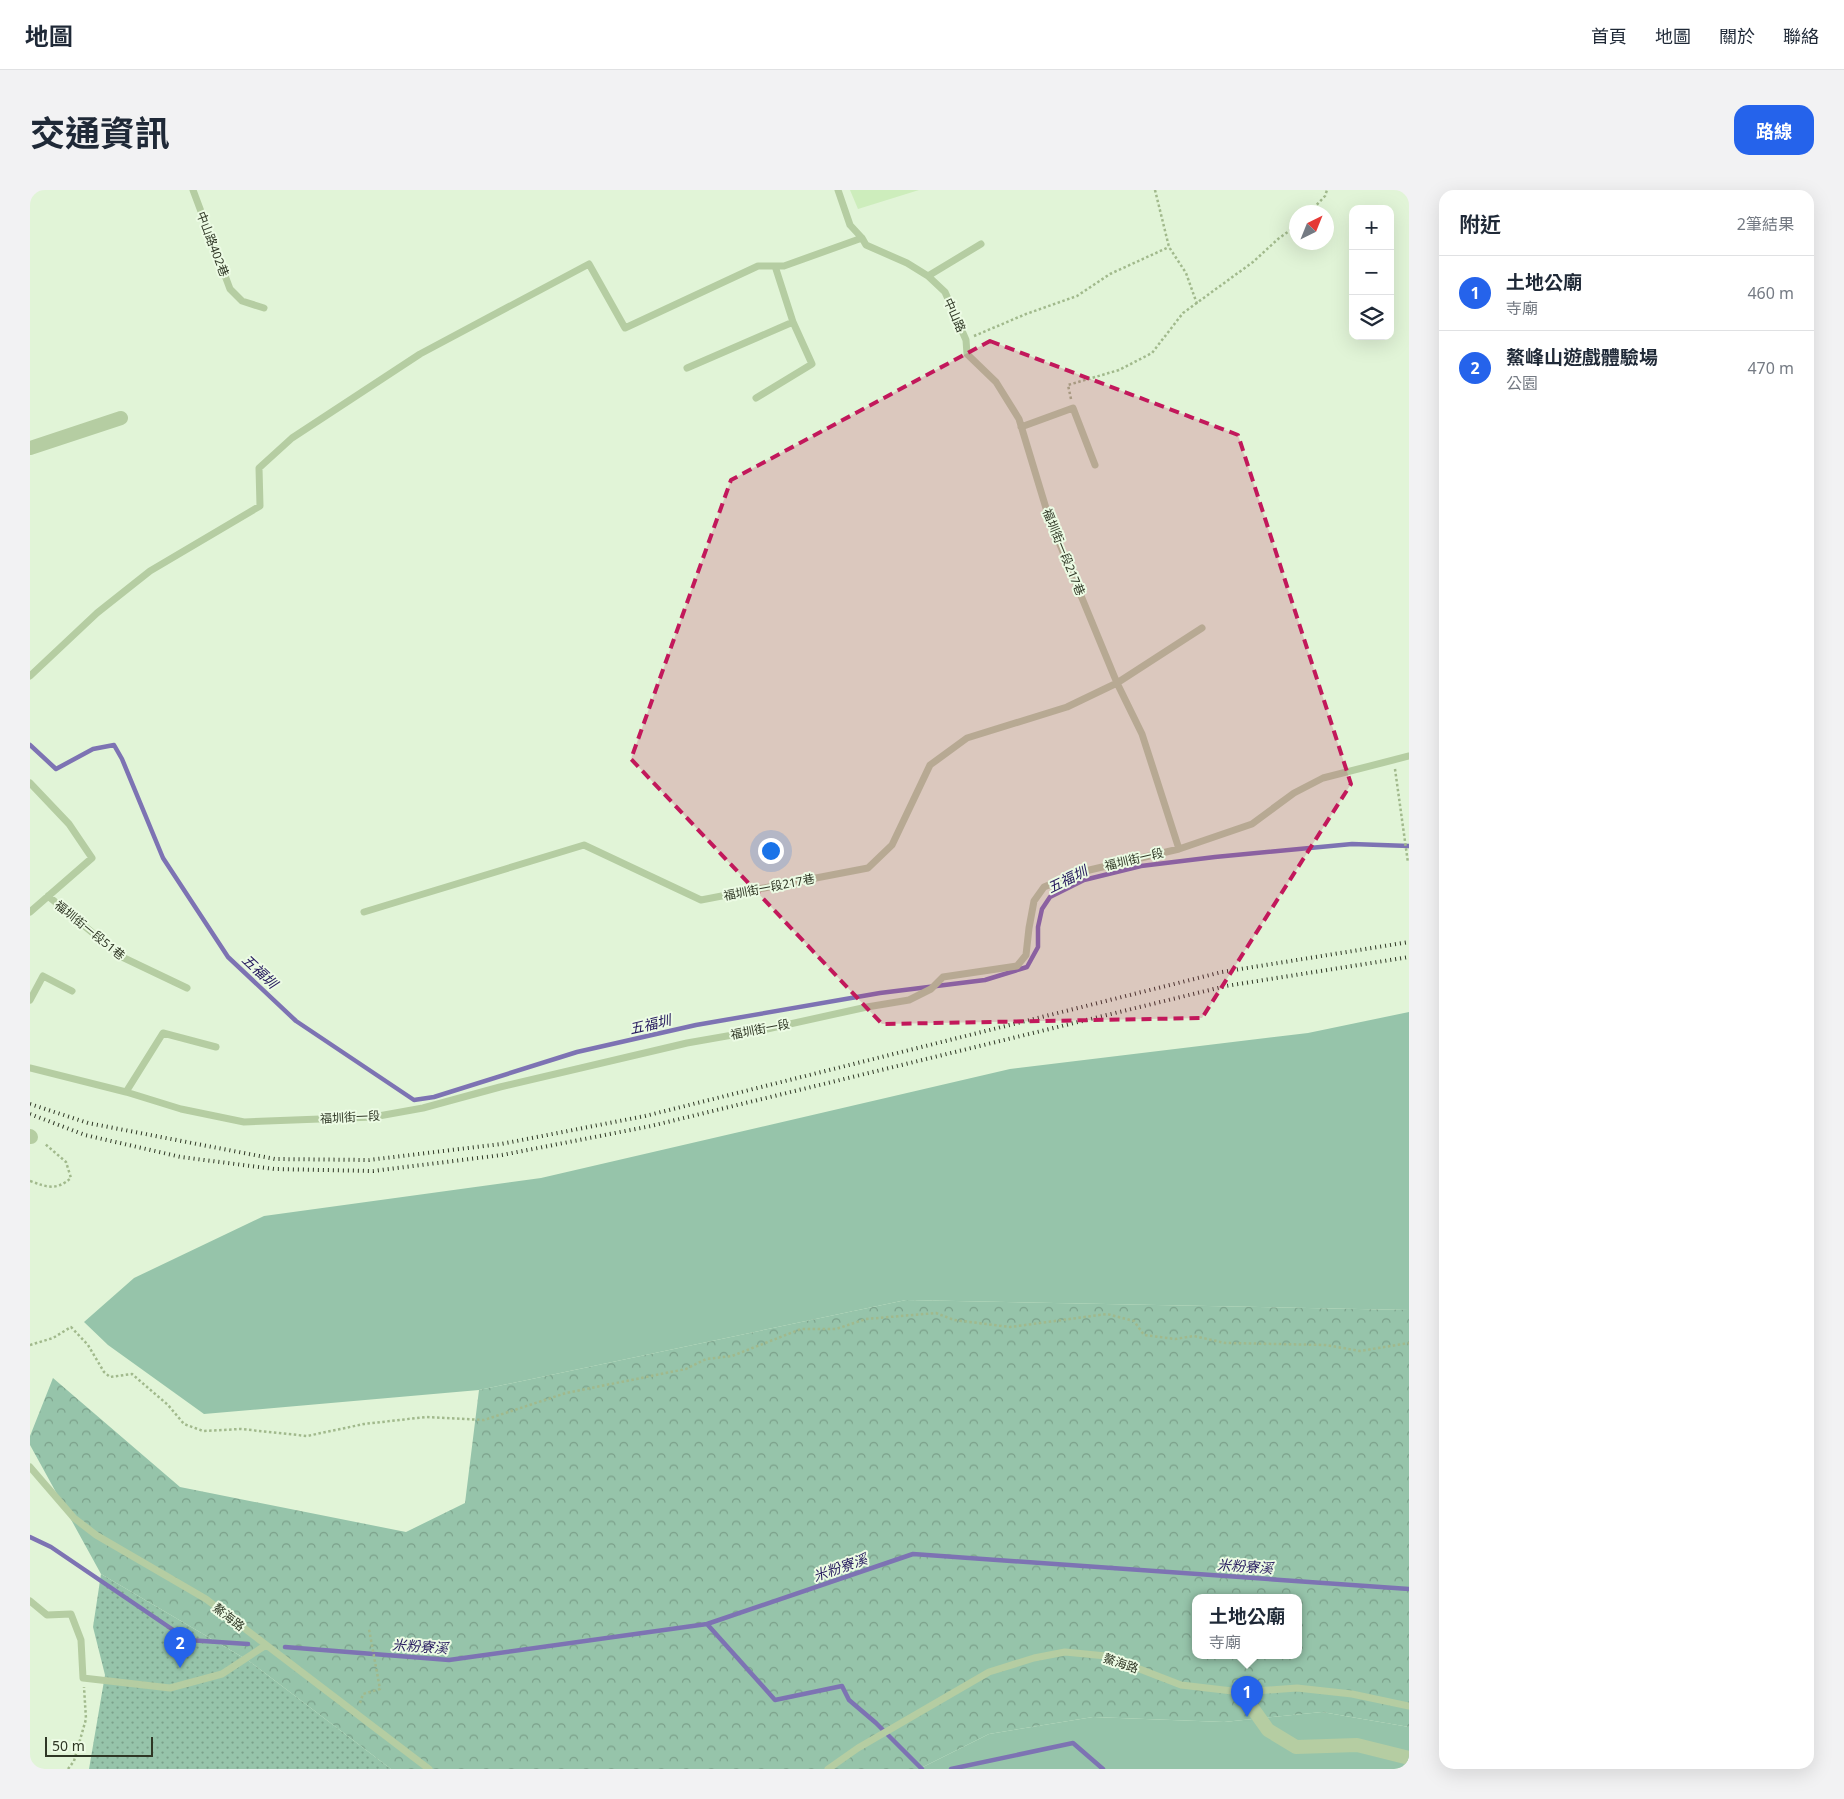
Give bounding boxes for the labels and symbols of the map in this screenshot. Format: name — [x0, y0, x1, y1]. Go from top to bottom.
north arrow — [1289, 205, 1334, 250]
street label: 中山路402巷 — [193, 209, 233, 279]
street label: 中山路 — [940, 295, 970, 335]
street label: 福圳街一段217巷 — [1039, 506, 1089, 598]
your location — [758, 838, 784, 864]
street label: 福圳街一段 — [1103, 844, 1165, 874]
water label: 五福圳 — [1044, 860, 1092, 897]
street label: 福圳街一段217巷 — [722, 870, 816, 904]
street label: 福圳街一段51巷 — [51, 896, 129, 964]
water label: 五福圳 — [238, 950, 283, 994]
water label: 五福圳 — [627, 1010, 675, 1038]
street label: 福圳街一段 — [729, 1015, 791, 1043]
street label: 福圳街一段 — [320, 1107, 380, 1127]
water label: 米粉寮溪 — [810, 1548, 871, 1585]
water label: 米粉寮溪 — [1216, 1555, 1276, 1578]
street label: 鰲海路 — [210, 1599, 248, 1635]
pin: 2 — [164, 1627, 196, 1668]
water label: 米粉寮溪 — [391, 1635, 451, 1658]
street label: 鰲海路 — [1101, 1649, 1141, 1677]
pin: 1 — [1231, 1676, 1263, 1717]
scale bar — [45, 1734, 152, 1757]

